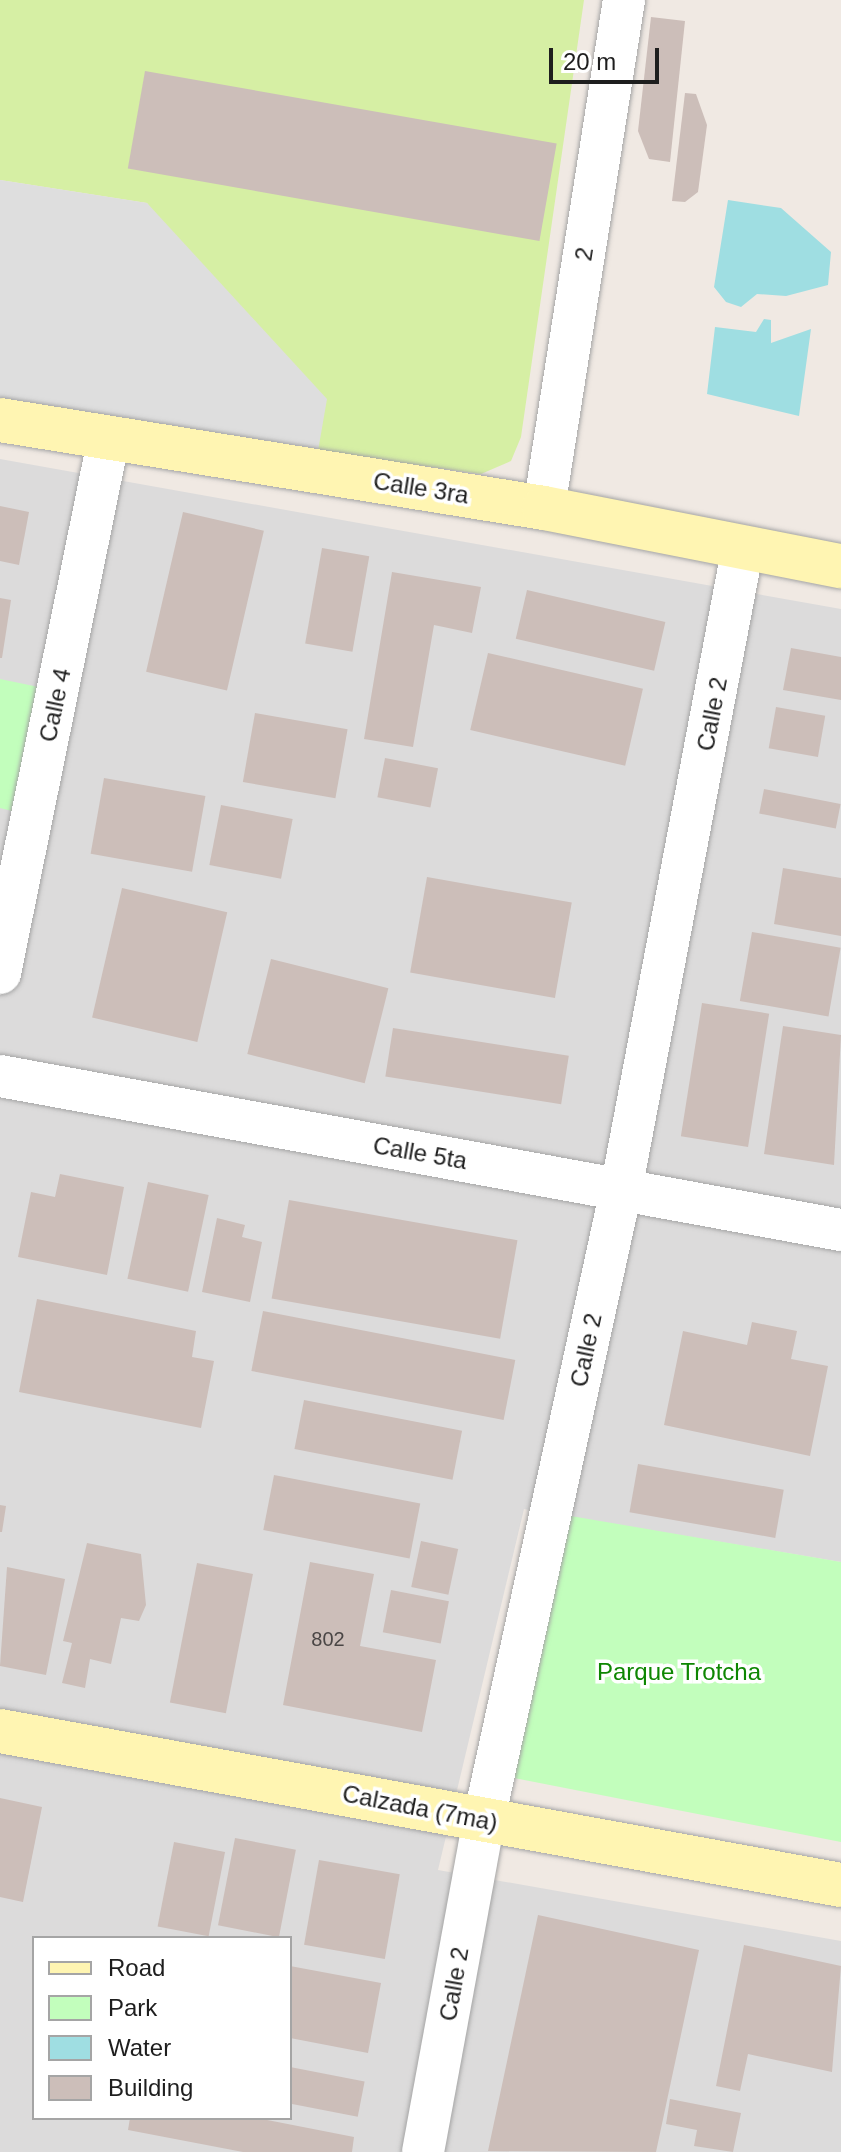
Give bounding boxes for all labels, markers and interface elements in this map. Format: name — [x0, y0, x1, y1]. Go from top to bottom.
scale bar — [553, 32, 663, 82]
text: 20 m — [563, 48, 616, 75]
street label: 2 — [569, 245, 599, 263]
street label: Calle 3ra — [371, 466, 471, 510]
street label: Calle 4 — [33, 665, 77, 745]
street label: Calle 2 — [691, 675, 733, 753]
street label: Calle 5ta — [371, 1131, 469, 1175]
street label: Calle 2 — [564, 1310, 608, 1390]
house number: 802 — [311, 1627, 345, 1651]
park label: Parque Trotcha — [597, 1658, 761, 1686]
street label: Calzada (7ma) — [340, 1779, 500, 1837]
legend — [32, 1936, 292, 2120]
street label: Calle 2 — [433, 1945, 475, 2023]
text: Road — [108, 1954, 165, 1981]
text: Park — [108, 1994, 157, 2021]
text: Water — [108, 2034, 171, 2061]
text: Building — [108, 2074, 193, 2101]

